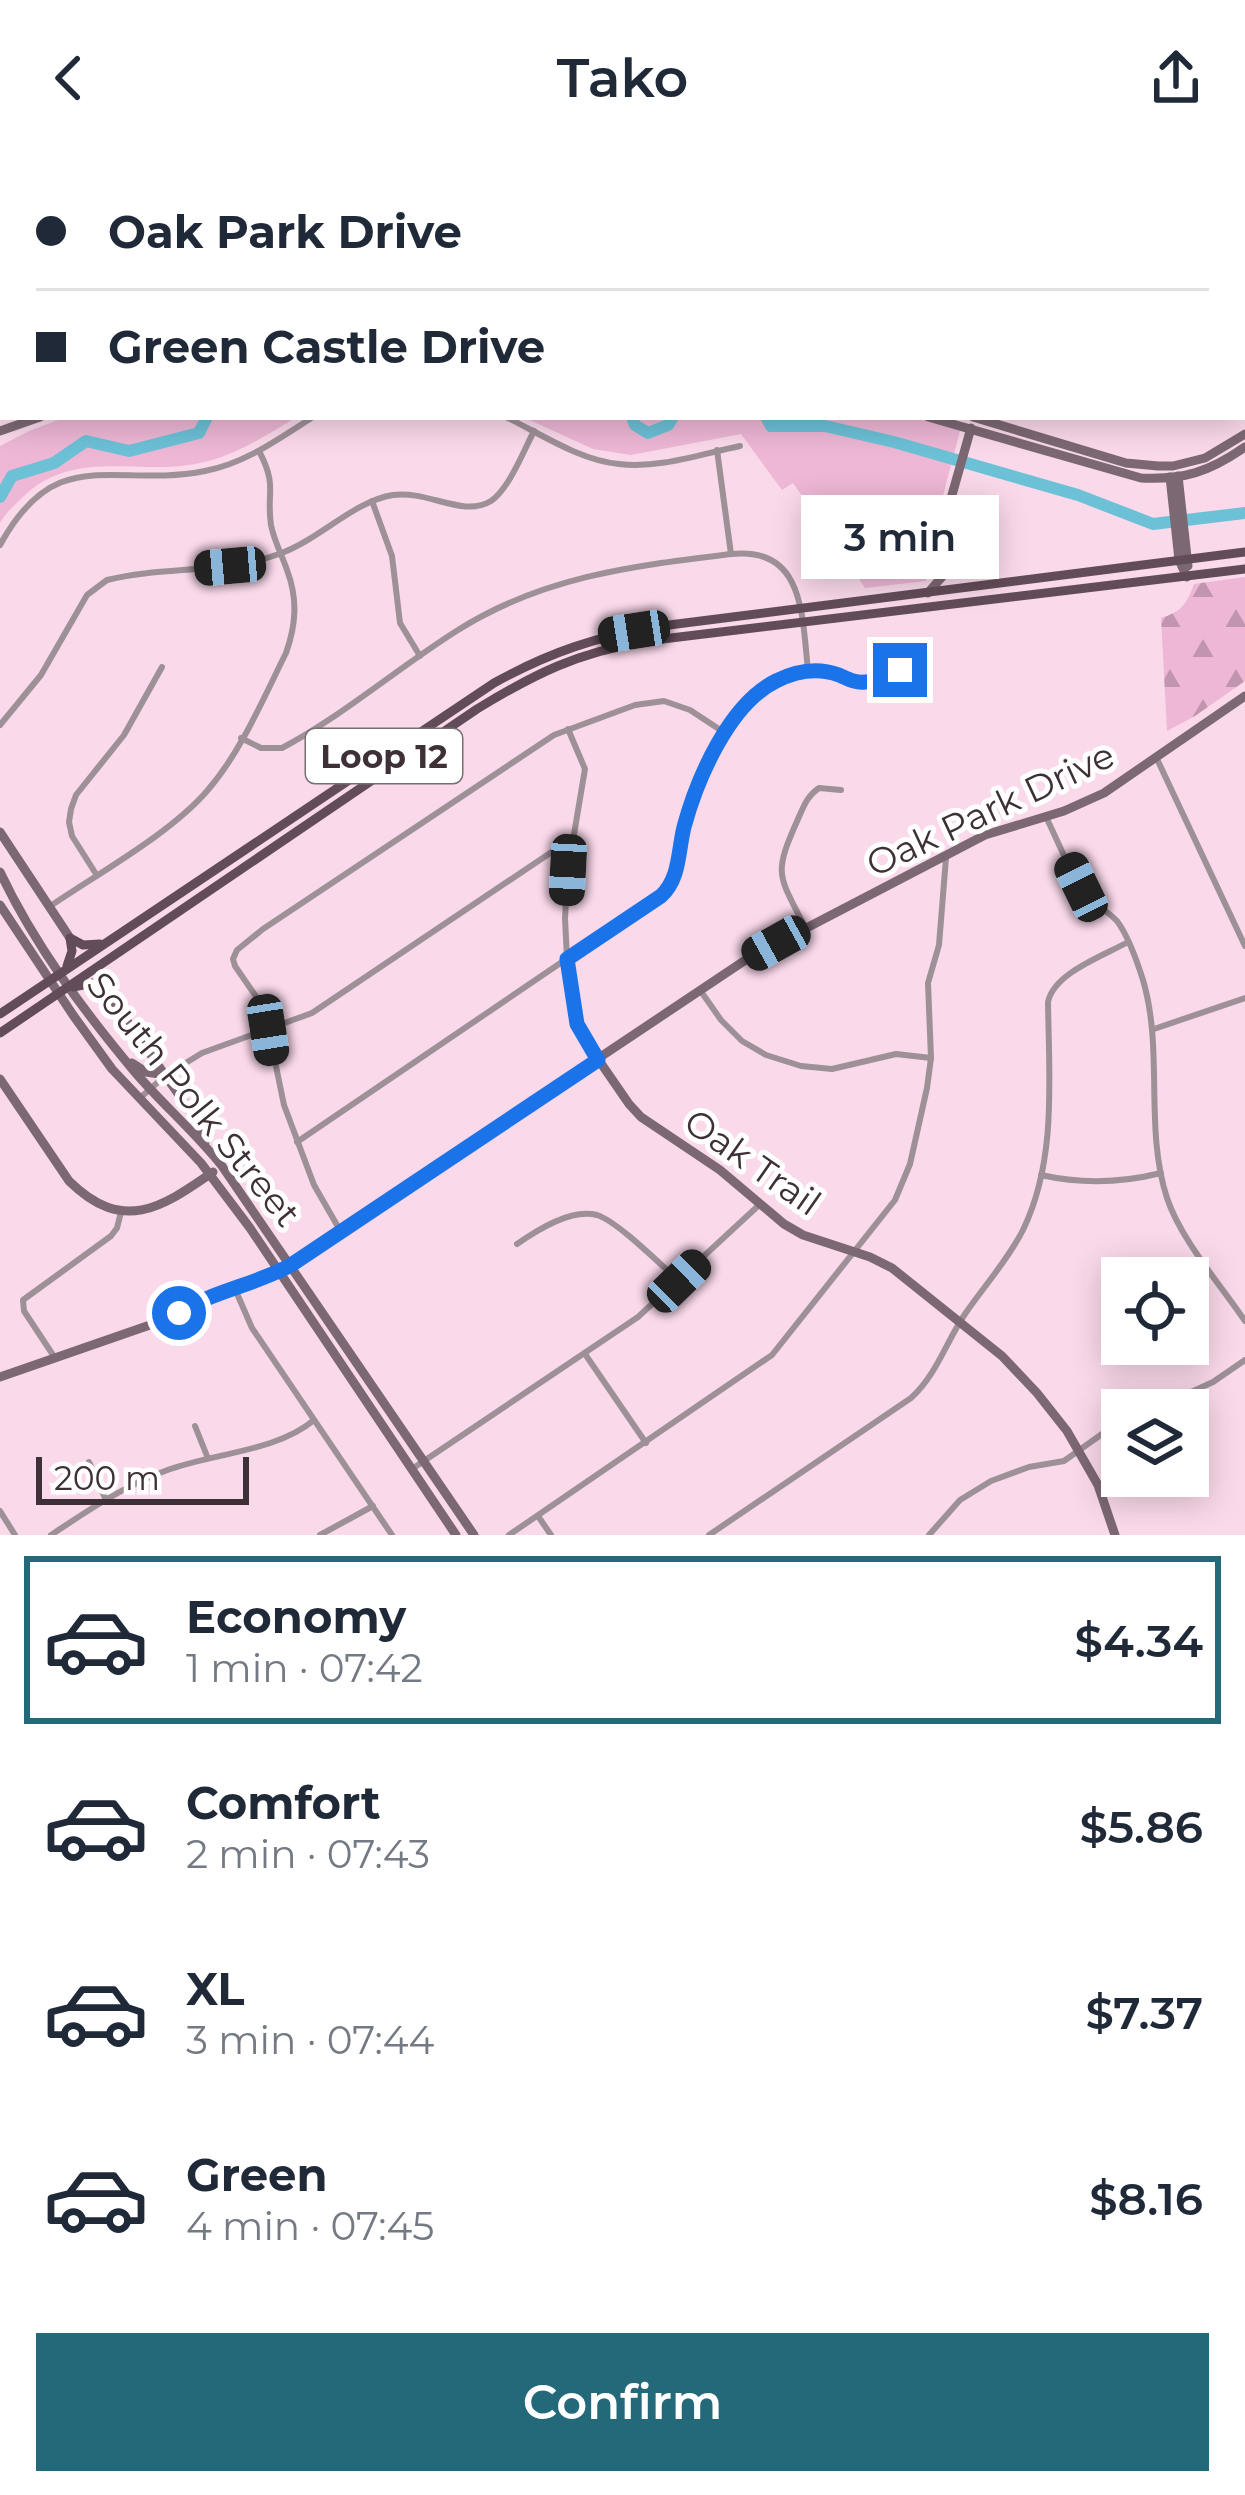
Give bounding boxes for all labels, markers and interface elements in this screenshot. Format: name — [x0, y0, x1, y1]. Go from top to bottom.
icon: back — [36, 45, 102, 111]
text: Tako — [557, 45, 688, 111]
icon: share — [1143, 45, 1209, 111]
text: Oak Park Drive — [108, 204, 462, 259]
text: Green Castle Drive — [108, 319, 545, 374]
callout: 3 min — [801, 496, 999, 580]
text: 3 min — [844, 513, 956, 561]
car — [193, 545, 267, 587]
car — [596, 608, 672, 654]
route end — [873, 643, 927, 697]
road number: Loop 12 — [306, 729, 462, 783]
street label: Oak Park Drive — [859, 732, 1121, 886]
car — [548, 833, 588, 907]
car — [1049, 847, 1113, 927]
car — [736, 910, 816, 976]
street label: South Polk Street — [78, 963, 310, 1235]
car — [245, 992, 291, 1068]
street label: Oak Trail — [676, 1099, 830, 1225]
car — [641, 1243, 717, 1319]
map controls — [1101, 1257, 1209, 1497]
button: locate — [1101, 1257, 1209, 1365]
route start — [152, 1286, 206, 1340]
button: layers — [1101, 1389, 1209, 1497]
scale bar — [36, 1451, 249, 1504]
text: 200 m — [54, 1458, 160, 1498]
icon: car — [42, 1586, 150, 1694]
text: Economy — [186, 1589, 406, 1644]
text: $4.34 — [1075, 1613, 1203, 1668]
text: 1 min · 07:42 — [186, 1644, 423, 1692]
icon: car — [42, 1772, 150, 1880]
text: Comfort — [186, 1775, 381, 1830]
text: $5.86 — [1079, 1799, 1203, 1854]
text: 2 min · 07:43 — [186, 1830, 430, 1878]
icon: car — [42, 1958, 150, 2066]
text: XL — [186, 1961, 244, 2016]
text: $7.37 — [1086, 1985, 1203, 2040]
text: 3 min · 07:44 — [186, 2016, 434, 2064]
icon: car — [42, 2144, 150, 2252]
text: Green — [186, 2147, 328, 2202]
text: $8.16 — [1089, 2171, 1203, 2226]
text: 4 min · 07:45 — [186, 2202, 434, 2250]
button: Confirm — [36, 2333, 1209, 2471]

